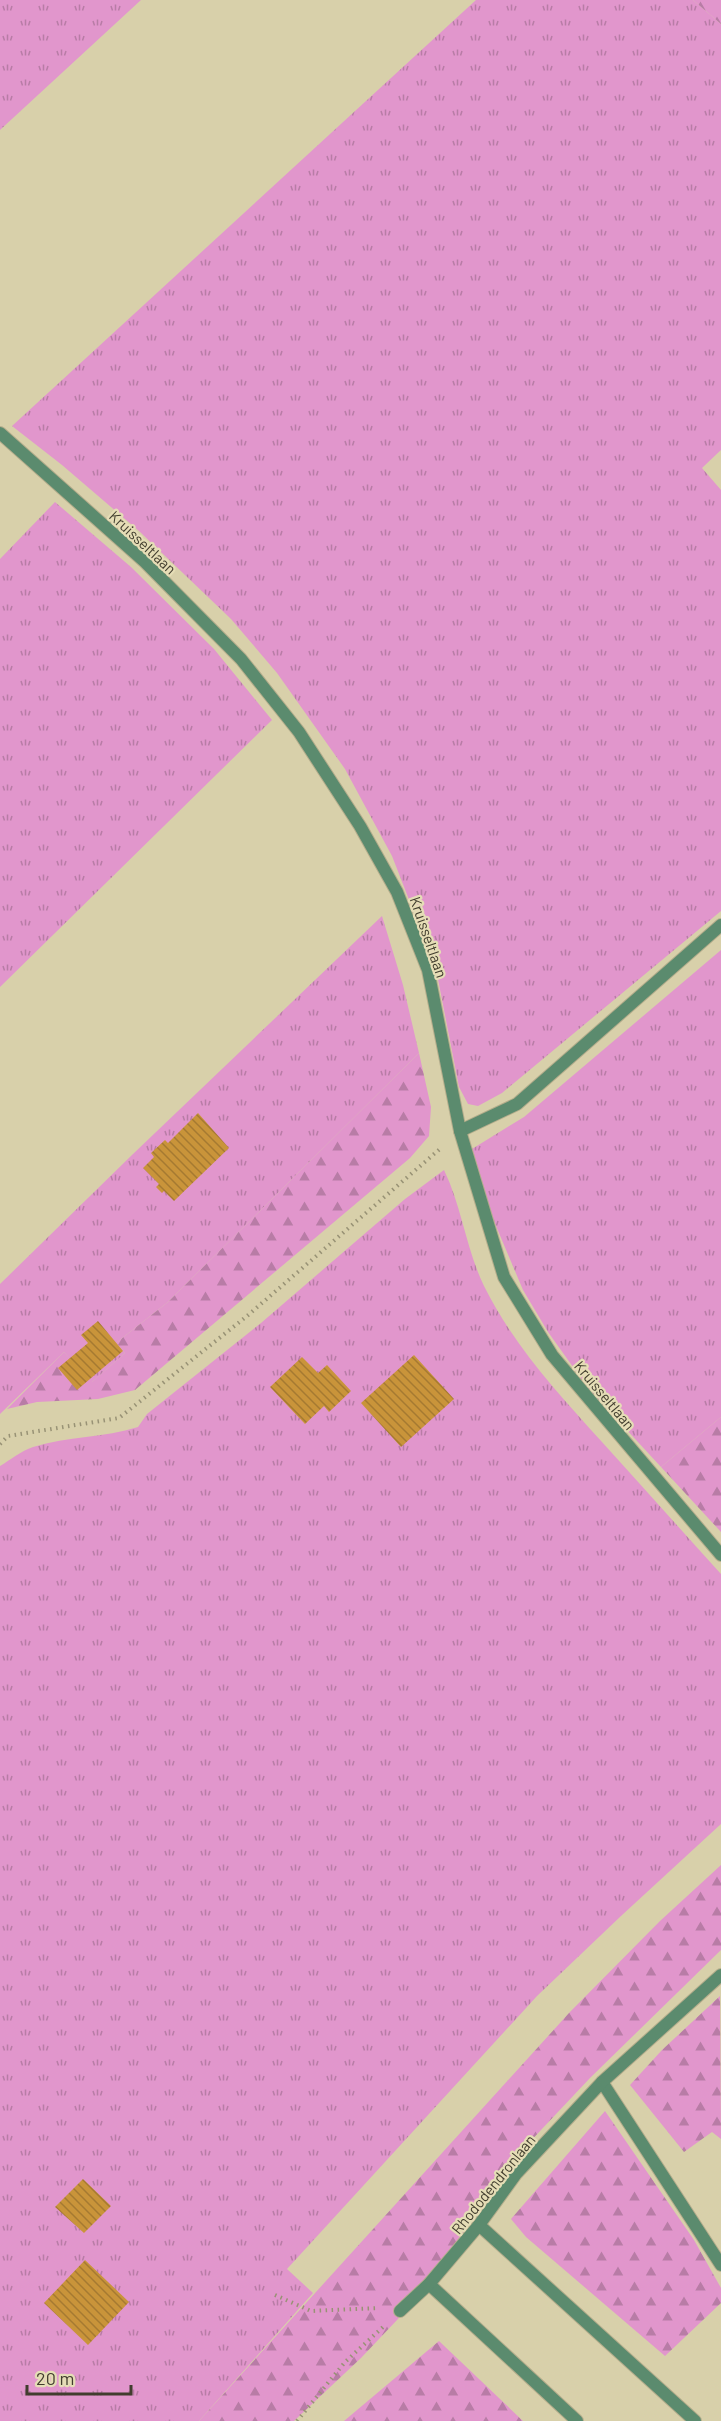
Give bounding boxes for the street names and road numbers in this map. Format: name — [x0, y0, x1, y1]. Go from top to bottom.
street label: Kruisseltlaan — [106, 507, 180, 577]
street label: Kruisseltlaan — [407, 894, 451, 980]
street label: Kruisseltlaan — [571, 1357, 639, 1433]
street label: Rhododendronlaan — [447, 2131, 539, 2237]

